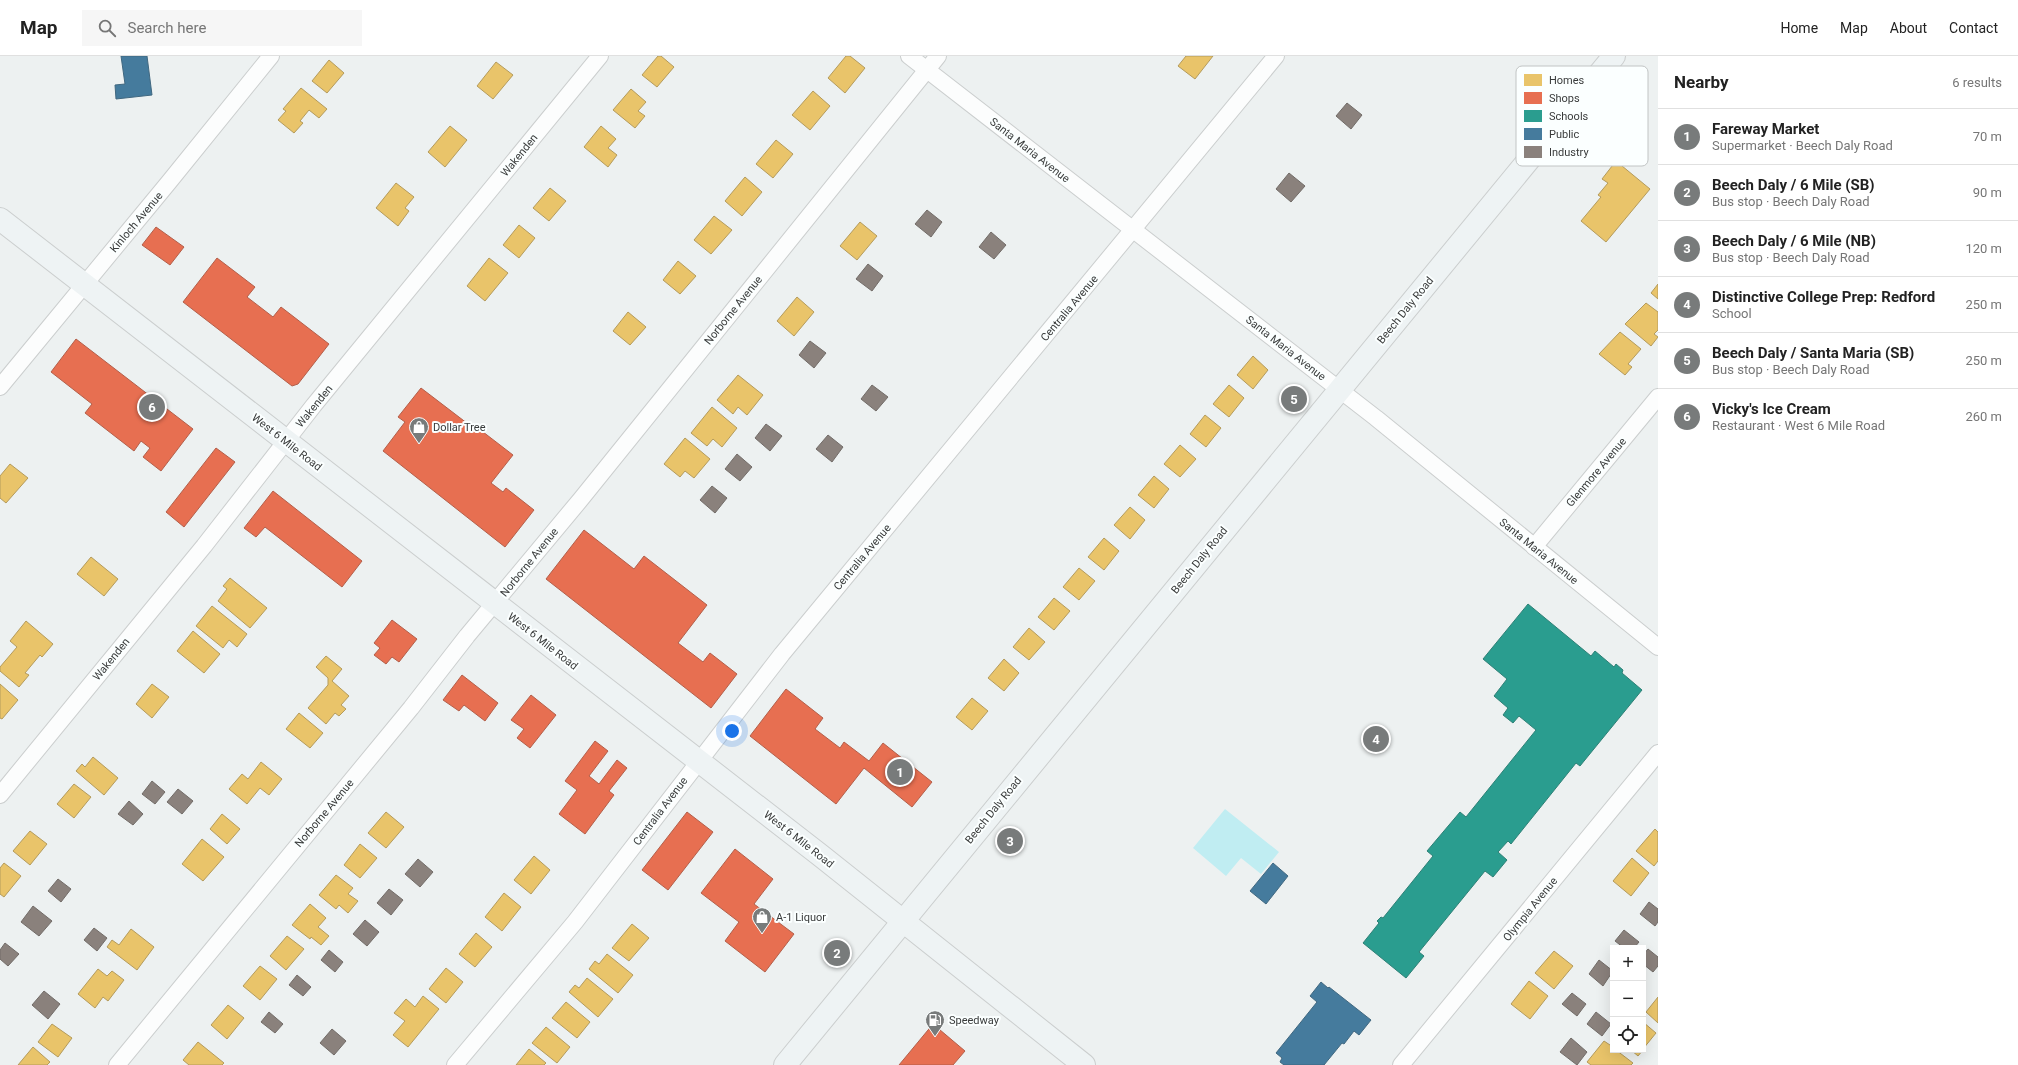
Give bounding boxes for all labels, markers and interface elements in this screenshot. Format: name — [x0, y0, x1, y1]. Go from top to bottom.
search box — [82, 10, 362, 46]
text: Map — [20, 16, 58, 39]
icon: search — [96, 17, 118, 39]
text: Search here — [128, 19, 206, 37]
text: Home — [1780, 20, 1818, 36]
text: Map — [1840, 20, 1868, 36]
text: About — [1890, 20, 1927, 36]
text: Contact — [1949, 20, 1998, 36]
legend — [1516, 66, 1648, 166]
text: Nearby — [1674, 72, 1729, 92]
text: Homes — [1549, 74, 1585, 87]
text: 6 results — [1952, 75, 2002, 90]
text: Shops — [1549, 92, 1580, 105]
text: Schools — [1549, 110, 1589, 123]
street label: Santa Maria Avenue — [987, 115, 1072, 186]
text: Fareway Market — [1712, 120, 1819, 138]
text: Public — [1549, 128, 1580, 141]
text: 1 — [1683, 129, 1691, 144]
text: 70 m — [1973, 129, 2002, 144]
street label: Wakenden — [498, 131, 541, 179]
text: Supermarket · Beech Daly Road — [1712, 138, 1893, 153]
text: Industry — [1549, 146, 1589, 159]
text: Beech Daly / 6 Mile (SB) — [1712, 176, 1875, 194]
text: 2 — [1683, 185, 1691, 200]
text: 90 m — [1973, 185, 2002, 200]
street label: Kinloch Avenue — [107, 189, 166, 255]
text: Bus stop · Beech Daly Road — [1712, 194, 1870, 209]
text: Beech Daly / 6 Mile (NB) — [1712, 232, 1876, 250]
text: 3 — [1683, 241, 1691, 256]
text: 120 m — [1965, 241, 2002, 256]
text: Bus stop · Beech Daly Road — [1712, 250, 1870, 265]
street label: Norborne Avenue — [702, 273, 765, 347]
street label: Centralia Avenue — [1038, 273, 1101, 344]
street label: Beech Daly Road — [1374, 274, 1436, 346]
text: Distinctive College Prep: Redford — [1712, 288, 1935, 306]
text: 4 — [1683, 297, 1691, 312]
text: 250 m — [1965, 297, 2002, 312]
text: School — [1712, 306, 1752, 321]
street label: Santa Maria Avenue — [1243, 313, 1328, 384]
text: Beech Daly / Santa Maria (SB) — [1712, 344, 1914, 362]
text: 5 — [1683, 353, 1691, 368]
text: 250 m — [1965, 353, 2002, 368]
text: Bus stop · Beech Daly Road — [1712, 362, 1870, 377]
street label: Wakenden — [293, 382, 336, 430]
pin: 5 — [1281, 384, 1307, 414]
pin: 6 — [139, 392, 165, 422]
text: Vicky's Ice Cream — [1712, 400, 1831, 418]
text: 6 — [1683, 409, 1691, 424]
text: 260 m — [1965, 409, 2002, 424]
street label: West 6 Mile Road — [249, 411, 324, 474]
shop icon: Dollar Tree — [408, 416, 430, 444]
text: Restaurant · West 6 Mile Road — [1712, 418, 1885, 433]
place label: Dollar Tree — [433, 421, 486, 434]
street label: Glenmore Avenue — [1564, 435, 1629, 509]
street label: Santa Maria Avenue — [1497, 516, 1581, 587]
street label: Centralia Avenue — [831, 522, 894, 593]
street label: Beech Daly Road — [1168, 524, 1230, 596]
street label: Norborne Avenue — [498, 525, 561, 599]
street label: West 6 Mile Road — [505, 610, 580, 673]
street label: Wakenden — [90, 635, 133, 683]
your location — [722, 721, 742, 741]
pin: 4 — [1363, 724, 1389, 754]
pin: 1 — [887, 757, 913, 787]
street label: Centralia Avenue — [630, 774, 690, 848]
street label: Beech Daly Road — [962, 774, 1024, 846]
street label: Norborne Avenue — [292, 777, 357, 850]
street label: West 6 Mile Road — [761, 808, 836, 871]
pin: 3 — [997, 826, 1023, 856]
street label: Olympia Avenue — [1501, 875, 1560, 944]
shop icon: A-1 Liquor — [751, 906, 773, 934]
place label: A-1 Liquor — [776, 911, 826, 924]
pin: 2 — [824, 938, 850, 968]
map controls — [1610, 945, 1646, 1053]
button: + — [1610, 945, 1646, 981]
button: − — [1610, 981, 1646, 1017]
fuel station icon: Speedway — [924, 1009, 946, 1037]
place label: Speedway — [949, 1014, 1000, 1027]
button: locate — [1610, 1017, 1646, 1053]

